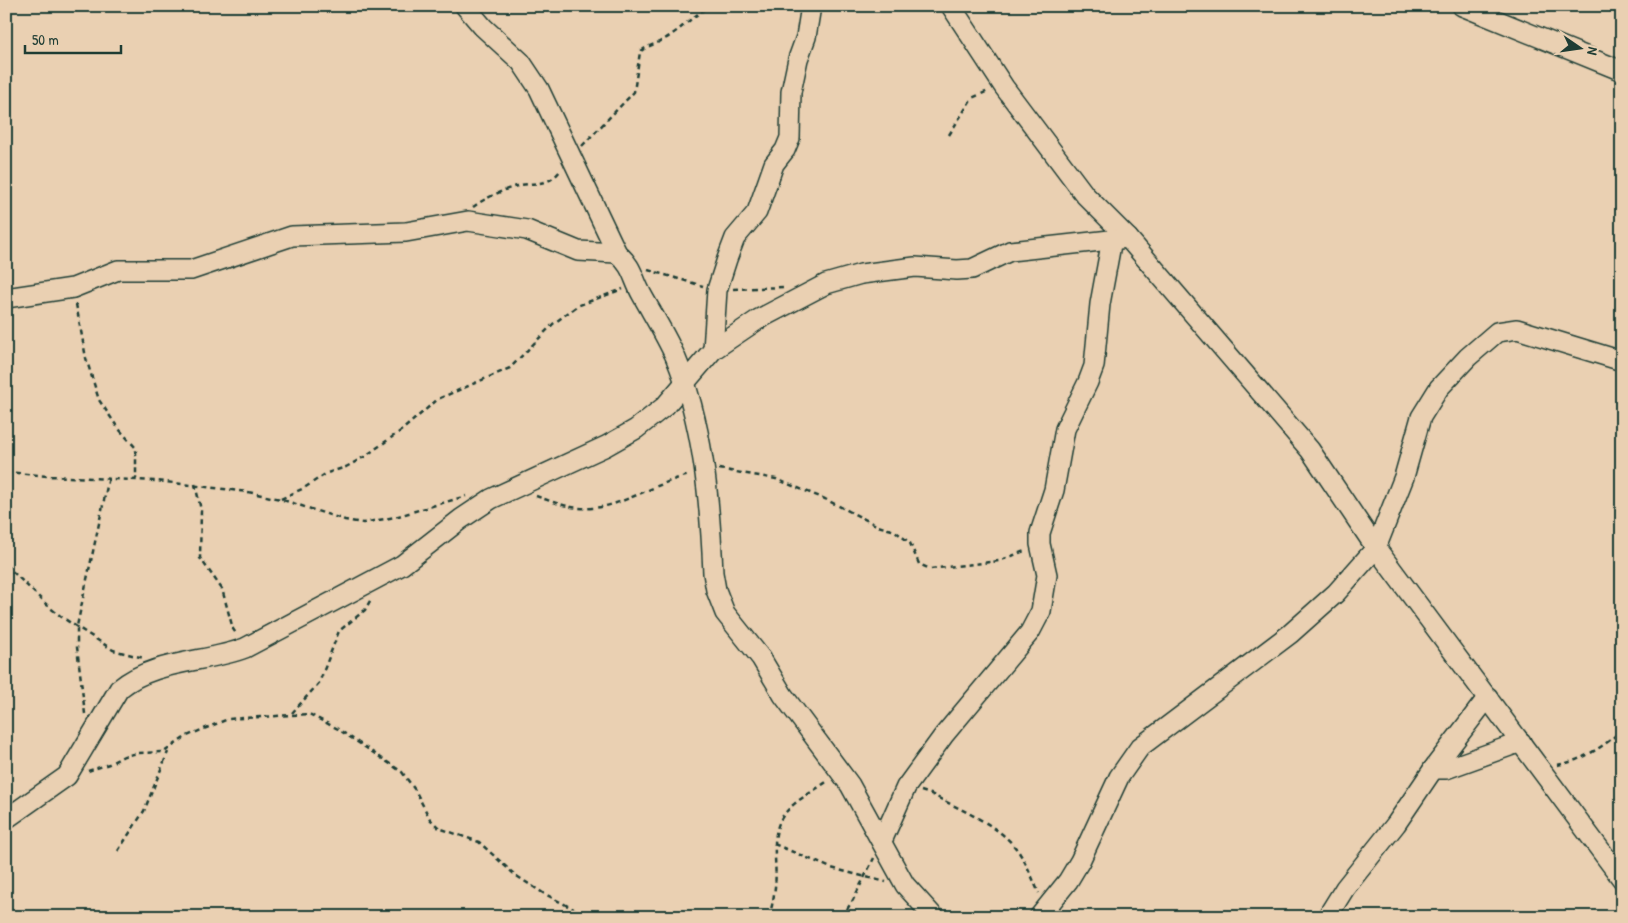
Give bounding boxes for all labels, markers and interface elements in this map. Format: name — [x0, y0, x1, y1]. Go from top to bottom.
scale bar — [25, 22, 121, 54]
north arrow — [1556, 22, 1606, 72]
text: 50 m — [32, 29, 59, 50]
text: N — [1583, 45, 1603, 57]

